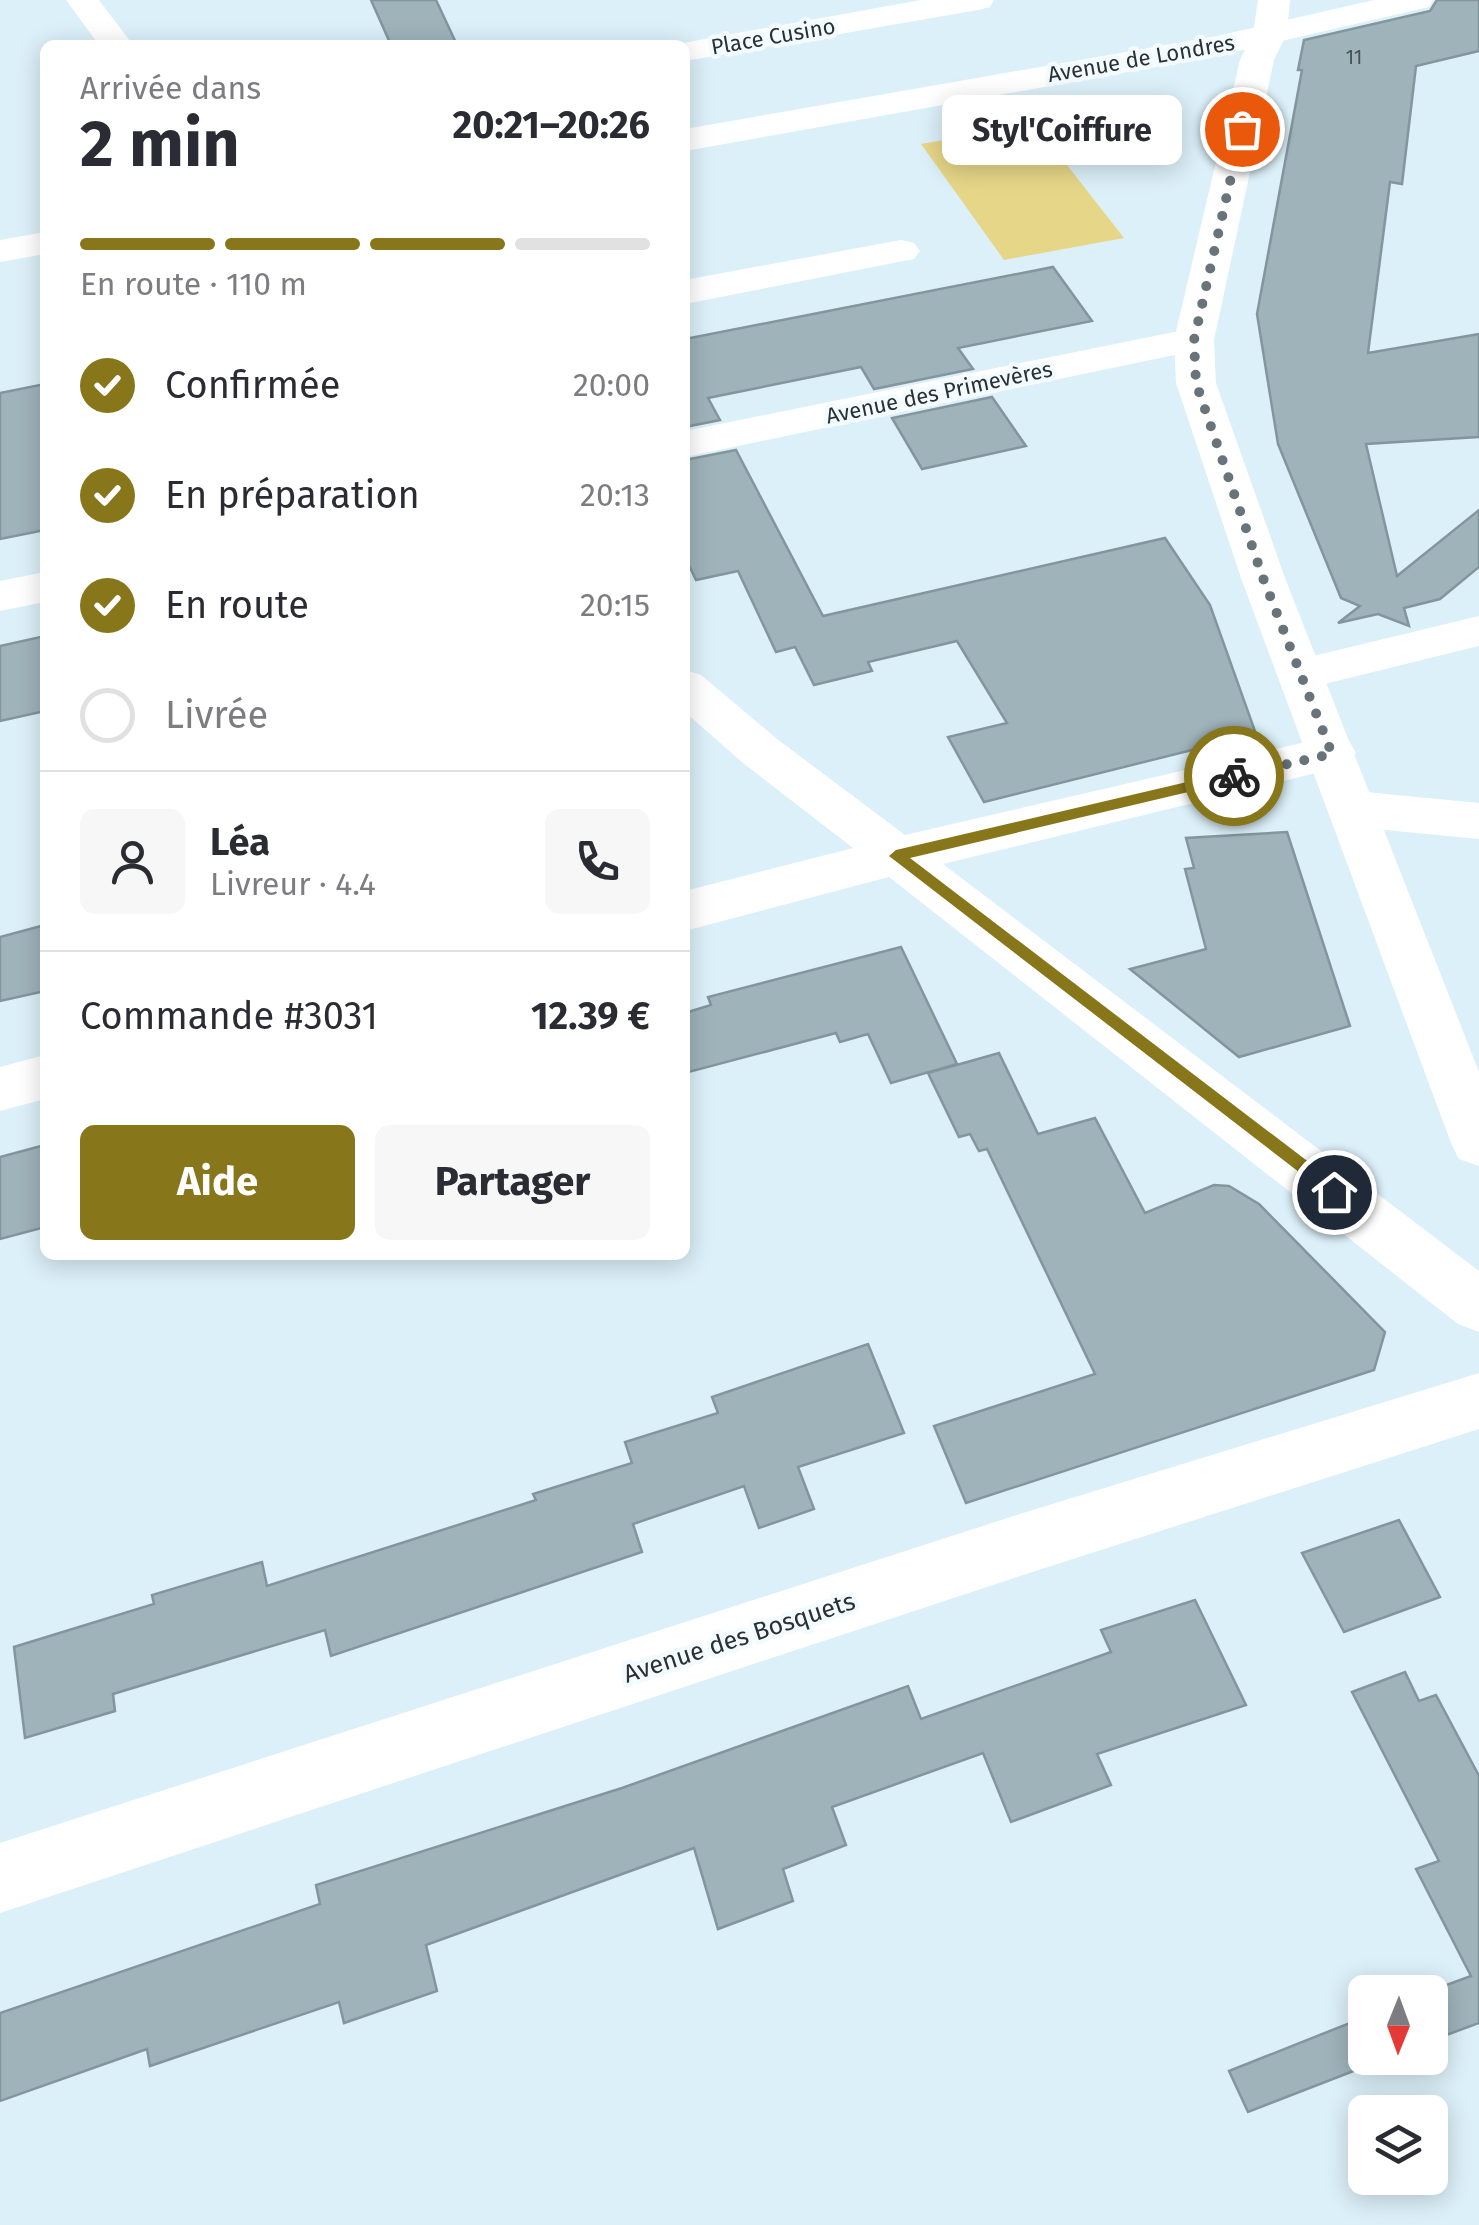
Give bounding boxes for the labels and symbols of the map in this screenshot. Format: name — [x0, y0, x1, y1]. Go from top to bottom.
street label: Place Cusino — [709, 12, 837, 61]
street label: Avenue de Londres — [1046, 29, 1237, 88]
house number: 11 — [1345, 45, 1363, 69]
pin — [1200, 87, 1285, 172]
callout: Styl'Coiffure — [942, 94, 1182, 164]
street label: Avenue des Primevères — [823, 355, 1055, 430]
courier — [1184, 726, 1284, 826]
pin — [1292, 1150, 1377, 1235]
street label: Avenue des Bosquets — [620, 1586, 859, 1690]
north arrow — [1348, 1975, 1448, 2075]

